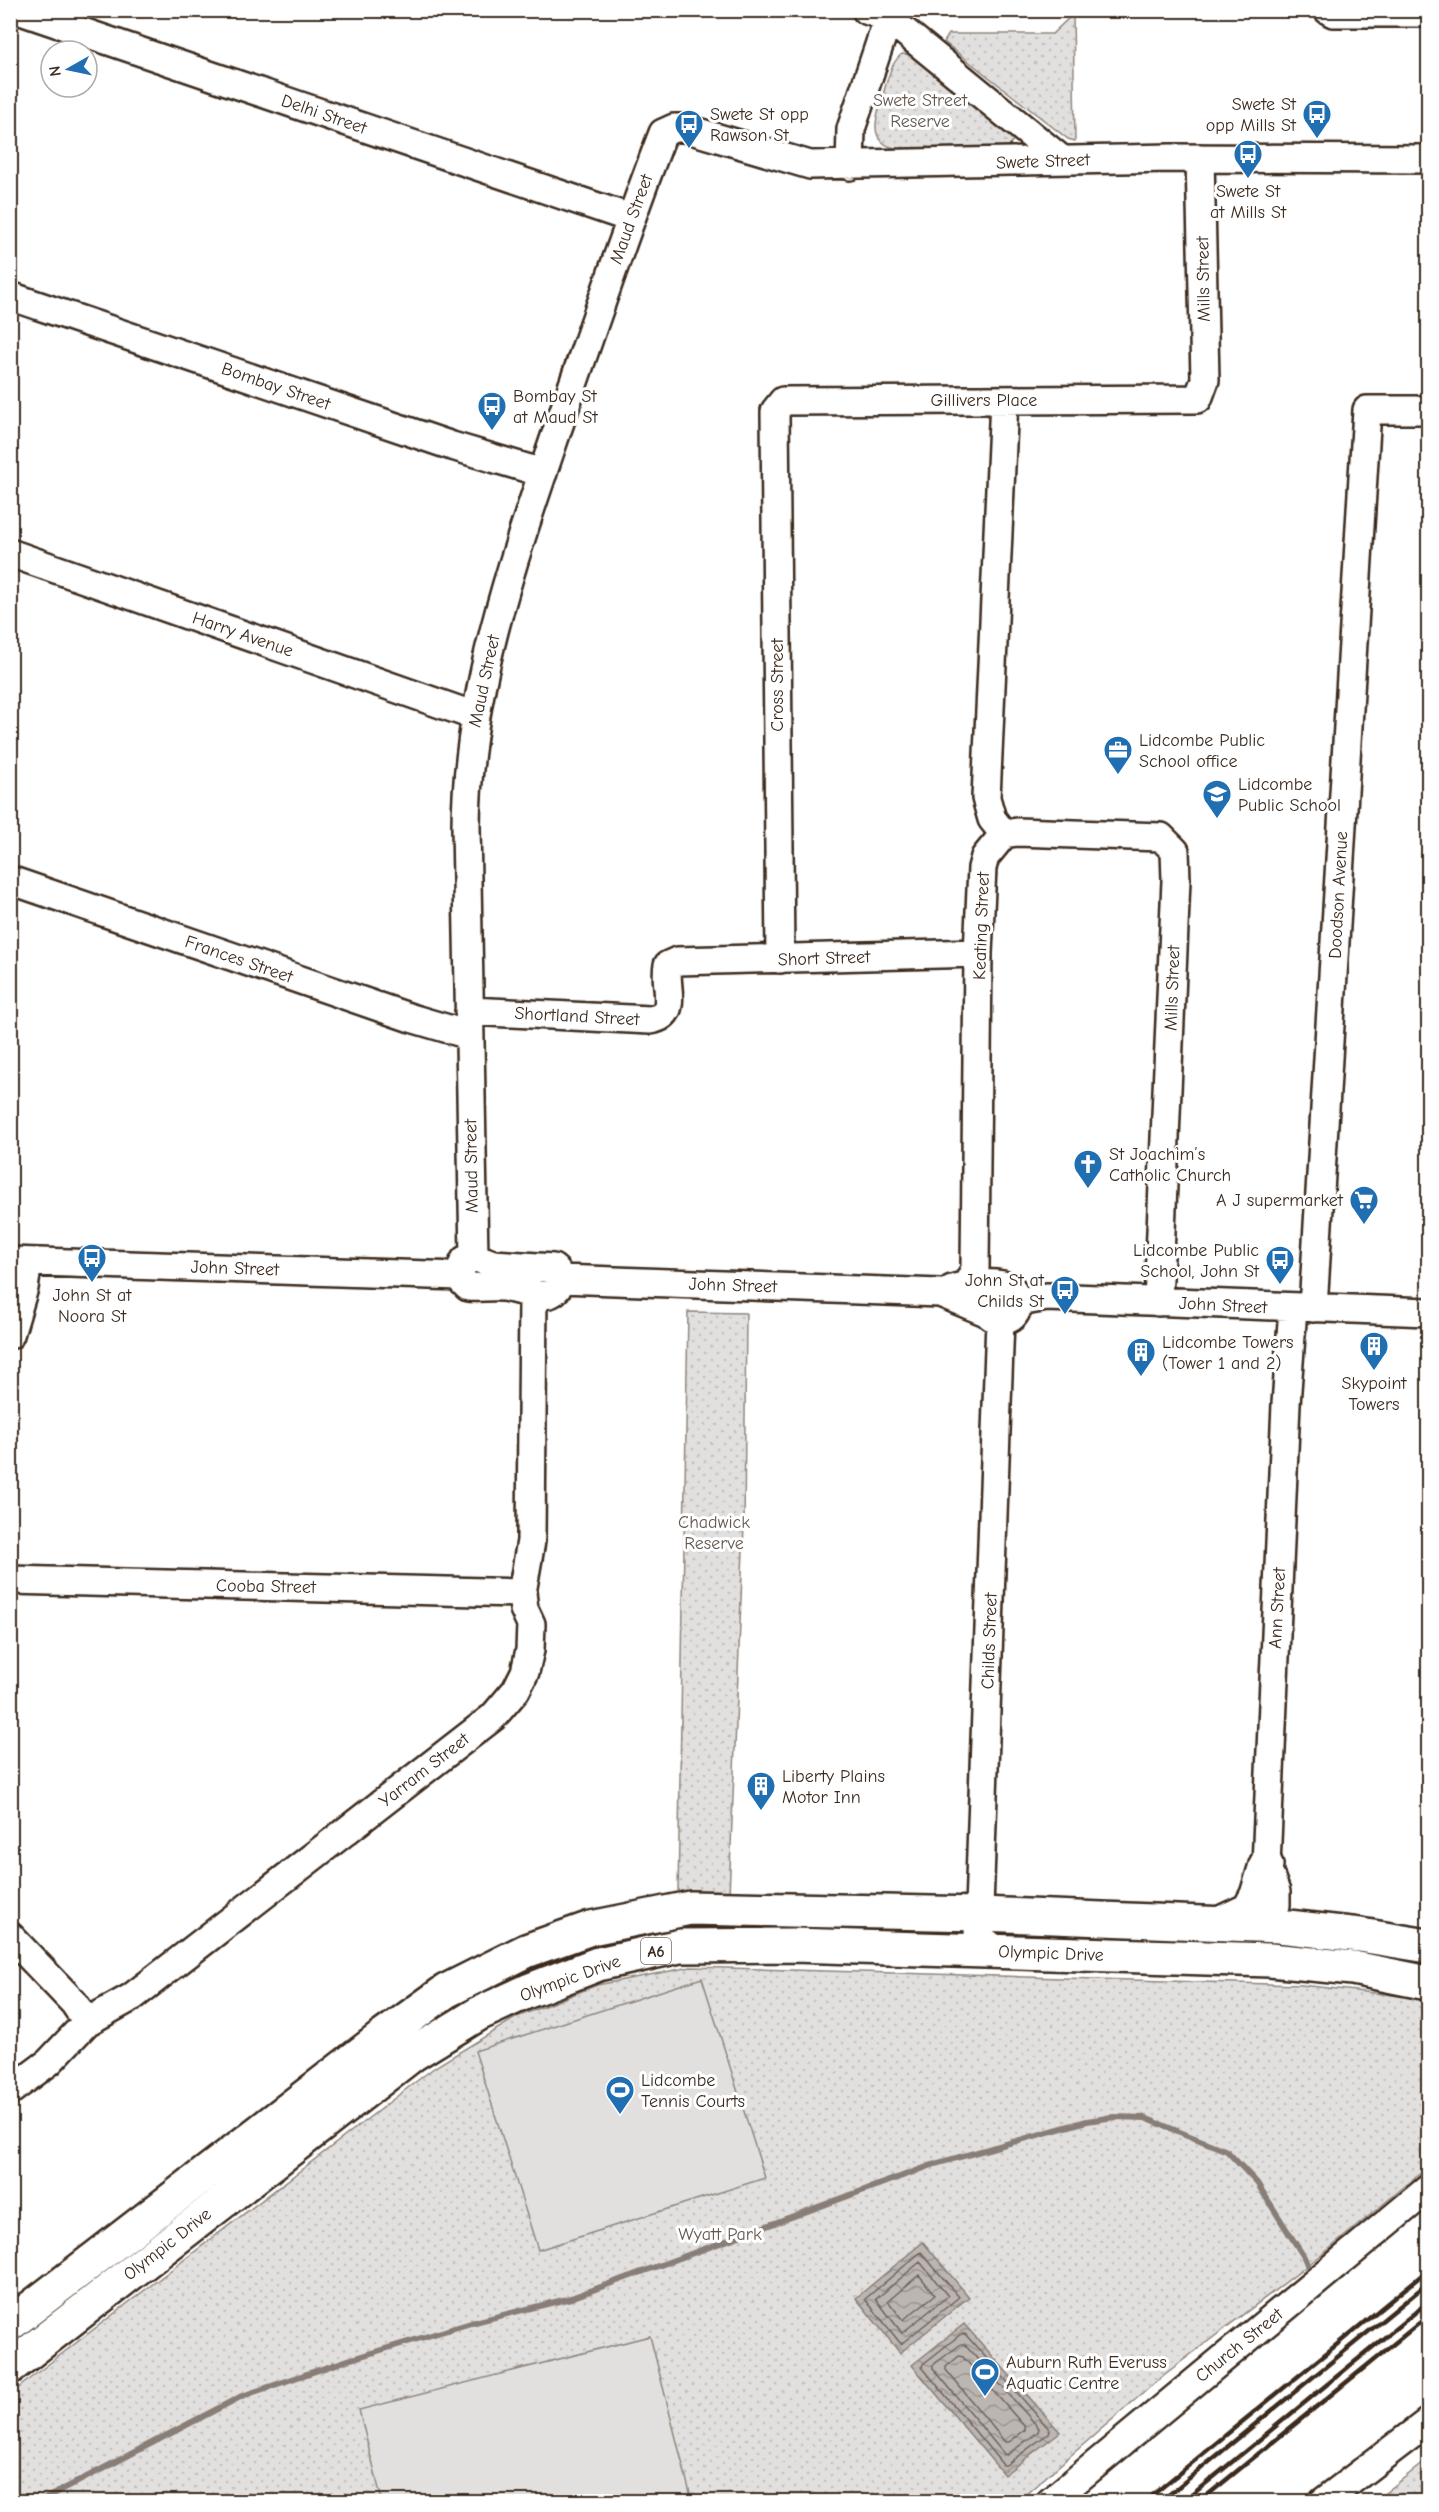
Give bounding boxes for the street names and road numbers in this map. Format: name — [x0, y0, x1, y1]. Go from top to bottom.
street label: Delhi Street — [278, 90, 370, 139]
street label: Swete Street — [996, 149, 1091, 174]
street label: Maud Street — [605, 171, 658, 267]
street label: Mills Street — [1192, 235, 1215, 322]
street label: Bombay Street — [219, 358, 334, 415]
street label: Gillivers Place — [931, 390, 1037, 411]
street label: Harry Avenue — [190, 607, 296, 662]
street label: Maud Street — [464, 632, 505, 729]
street label: Cross Street — [767, 637, 788, 732]
street label: Doodson Avenue — [1325, 831, 1352, 959]
street label: Keating Street — [969, 871, 994, 980]
street label: Frances Street — [182, 931, 296, 988]
street label: Mills Street — [1161, 944, 1185, 1031]
street label: Short Street — [777, 946, 871, 971]
street label: Shortland Street — [514, 1003, 641, 1030]
street label: Maud Street — [460, 1118, 483, 1213]
street label: John Street — [190, 1256, 280, 1281]
street label: John Street — [688, 1273, 778, 1298]
street label: John Street — [1178, 1293, 1269, 1318]
street label: Ann Street — [1265, 1566, 1290, 1649]
street label: Cooba Street — [216, 1575, 317, 1598]
street label: Childs Street — [977, 1591, 1002, 1690]
street label: Yarram Street — [375, 1728, 474, 1812]
road number: A6 — [641, 1938, 671, 1964]
street label: Olympic Drive — [998, 1941, 1104, 1966]
street label: Olympic Drive — [517, 1951, 623, 2006]
street label: Olympic Drive — [119, 2204, 215, 2285]
street label: Church Street — [1192, 2303, 1288, 2387]

